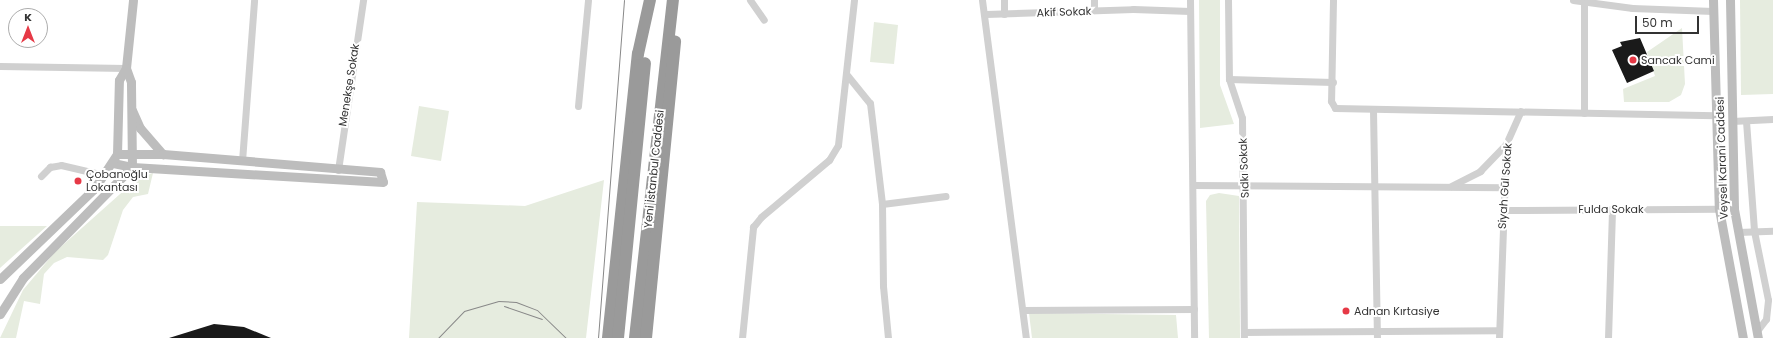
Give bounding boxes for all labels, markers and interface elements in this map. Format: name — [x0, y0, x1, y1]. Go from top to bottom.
street label: Akif Sokak — [1036, 4, 1092, 20]
north arrow — [8, 8, 48, 48]
scale bar — [1637, 8, 1701, 34]
text: K — [24, 9, 32, 25]
text: 50 m — [1642, 14, 1673, 31]
street label: Menekşe Sokak — [336, 43, 362, 127]
place label: Sancak Cami — [1641, 53, 1715, 67]
marker: Sancak Cami — [1628, 55, 1638, 65]
street label: Veysel Karani Caddesi — [1713, 96, 1731, 220]
street label: Yeni İstanbul Caddesi — [641, 109, 667, 229]
street label: Sıdkı Sokak — [1236, 138, 1252, 198]
street label: Siyah Gül Sokak — [1495, 143, 1515, 229]
place label: Çobanoğlu Lokantası — [86, 168, 148, 194]
marker: Çobanoğlu Lokantası — [73, 176, 83, 186]
street label: Fulda Sokak — [1578, 202, 1644, 216]
place label: Adnan Kırtasiye — [1354, 304, 1440, 318]
marker: Adnan Kırtasiye — [1341, 306, 1351, 316]

